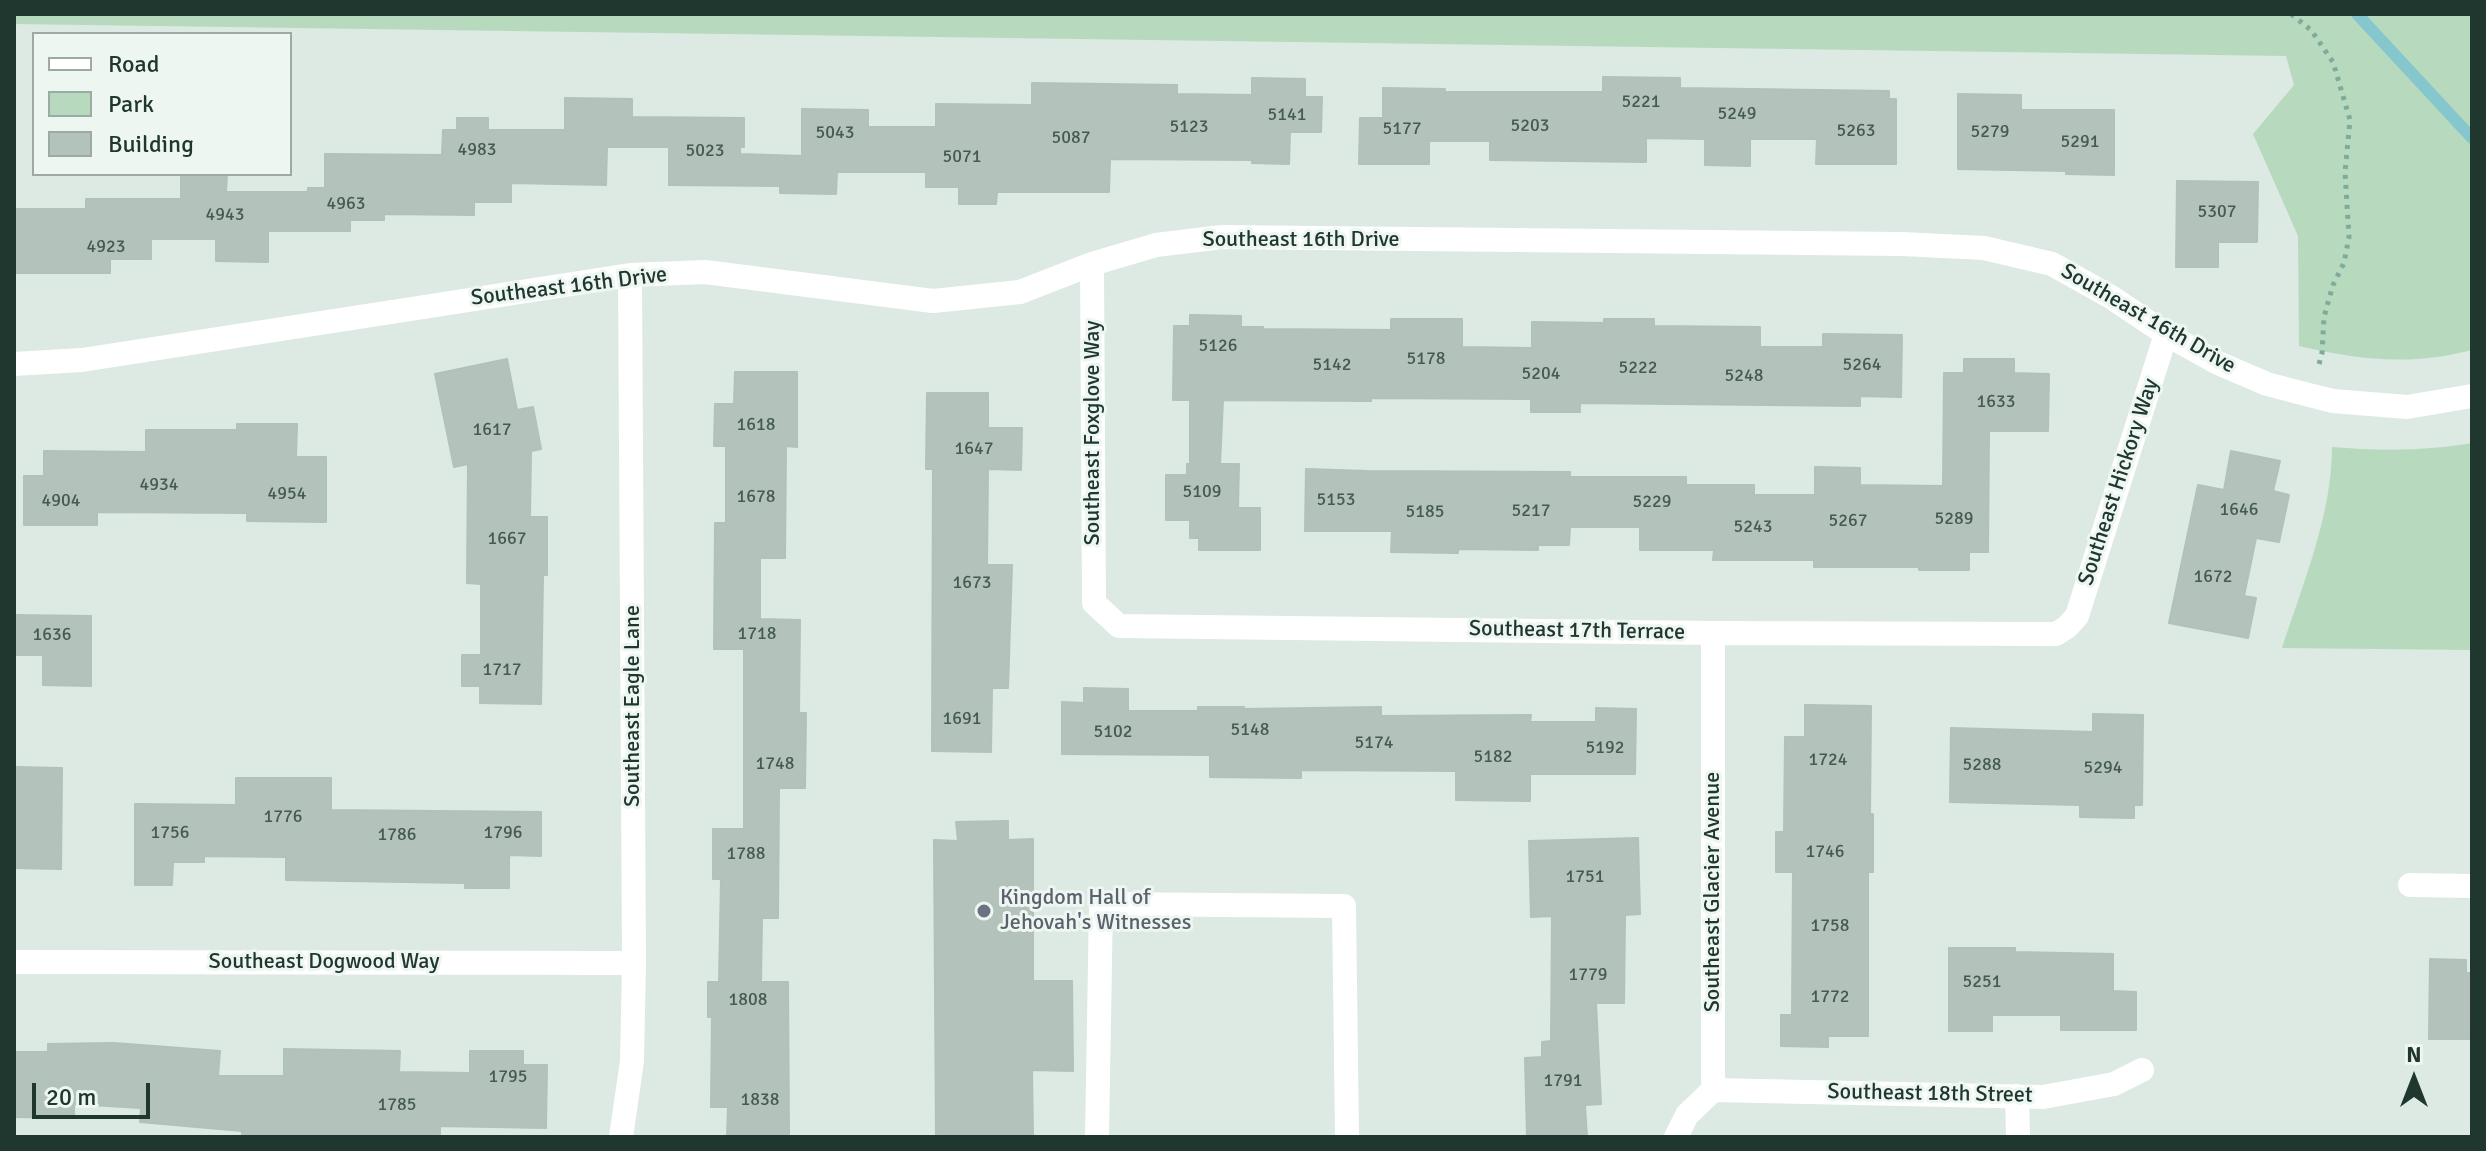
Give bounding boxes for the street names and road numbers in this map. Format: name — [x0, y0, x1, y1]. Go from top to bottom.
street label: Southeast 16th Drive — [1202, 227, 1400, 253]
street label: Southeast 16th Drive — [2056, 258, 2240, 380]
street label: Southeast 16th Drive — [470, 262, 668, 312]
street label: Southeast Foxglove Way — [1080, 320, 1106, 546]
street label: Southeast Hickory Way — [2073, 375, 2165, 589]
street label: Southeast Eagle Lane — [620, 605, 646, 807]
street label: Southeast 17th Terrace — [1469, 616, 1685, 646]
street label: Southeast Glacier Avenue — [1700, 772, 1726, 1012]
street label: Southeast Dogwood Way — [208, 949, 440, 975]
street label: Southeast 18th Street — [1827, 1079, 2033, 1109]

